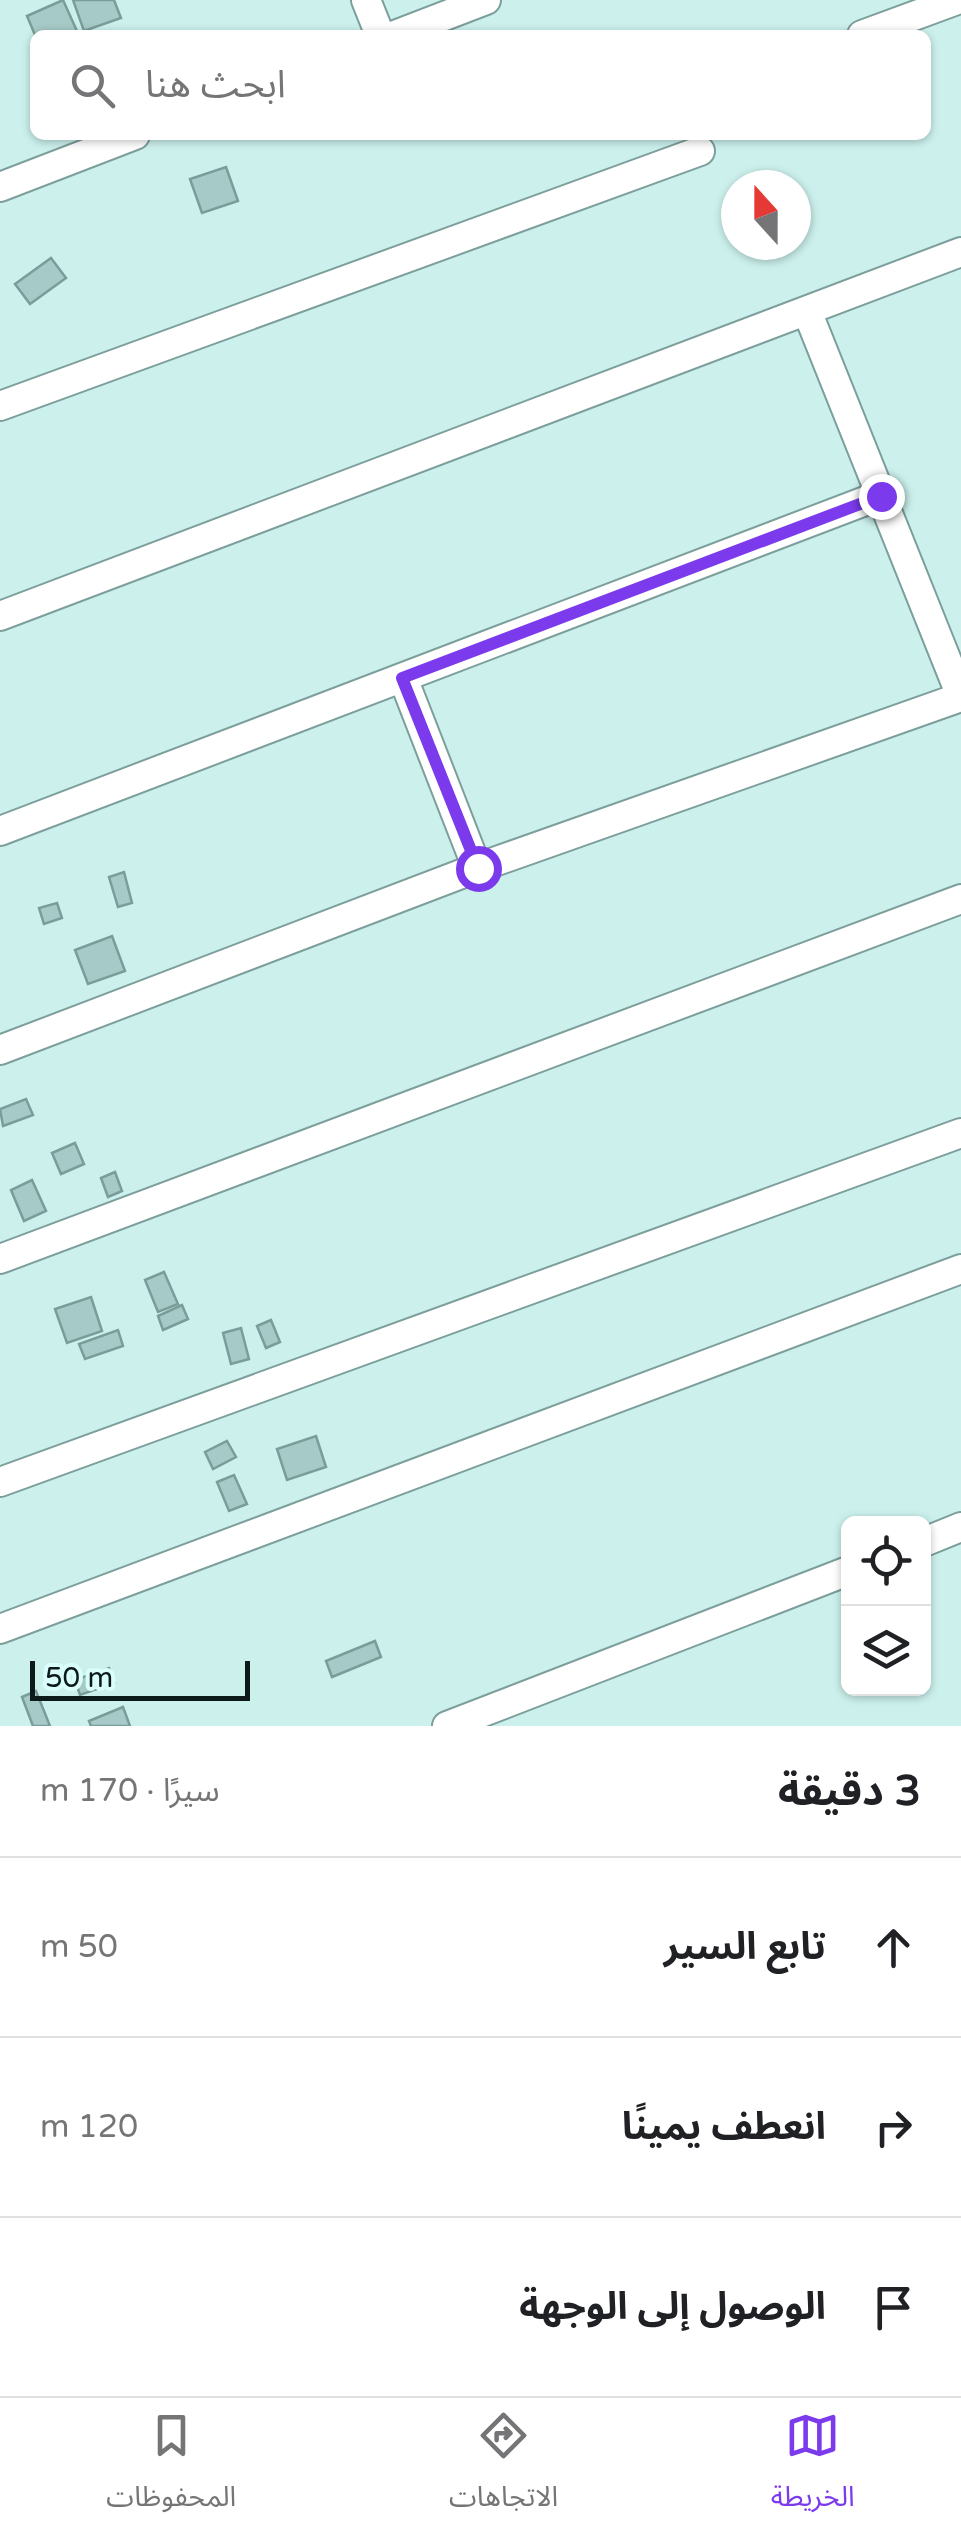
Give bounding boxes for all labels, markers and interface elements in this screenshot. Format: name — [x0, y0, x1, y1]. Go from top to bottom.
search box — [30, 30, 931, 140]
icon: search — [65, 58, 120, 113]
text: ابحث هنا — [145, 62, 286, 108]
north arrow — [721, 170, 811, 260]
route end — [859, 474, 905, 520]
route start — [456, 846, 502, 892]
map controls — [841, 1516, 931, 1696]
button: locate — [841, 1516, 931, 1606]
button: layers — [841, 1606, 931, 1696]
scale bar — [30, 1656, 250, 1700]
text: 50 m — [45, 1661, 113, 1695]
text: 3 دقيقة — [778, 1766, 921, 1817]
text: سيرًا · 170 m — [40, 1772, 220, 1810]
icon: ahead — [866, 1920, 921, 1975]
text: تابع السير — [664, 1924, 826, 1970]
text: 50 m — [40, 1928, 118, 1966]
icon: right — [866, 2100, 921, 2155]
text: انعطف يمينًا — [622, 2104, 826, 2150]
text: 120 m — [40, 2108, 138, 2146]
icon: arrive — [866, 2280, 921, 2335]
text: الوصول إلى الوجهة — [519, 2284, 826, 2330]
tab: المحفوظات — [106, 2408, 236, 2527]
tab: الاتجاهات — [449, 2408, 558, 2527]
tab: الخريطة — [771, 2408, 855, 2527]

